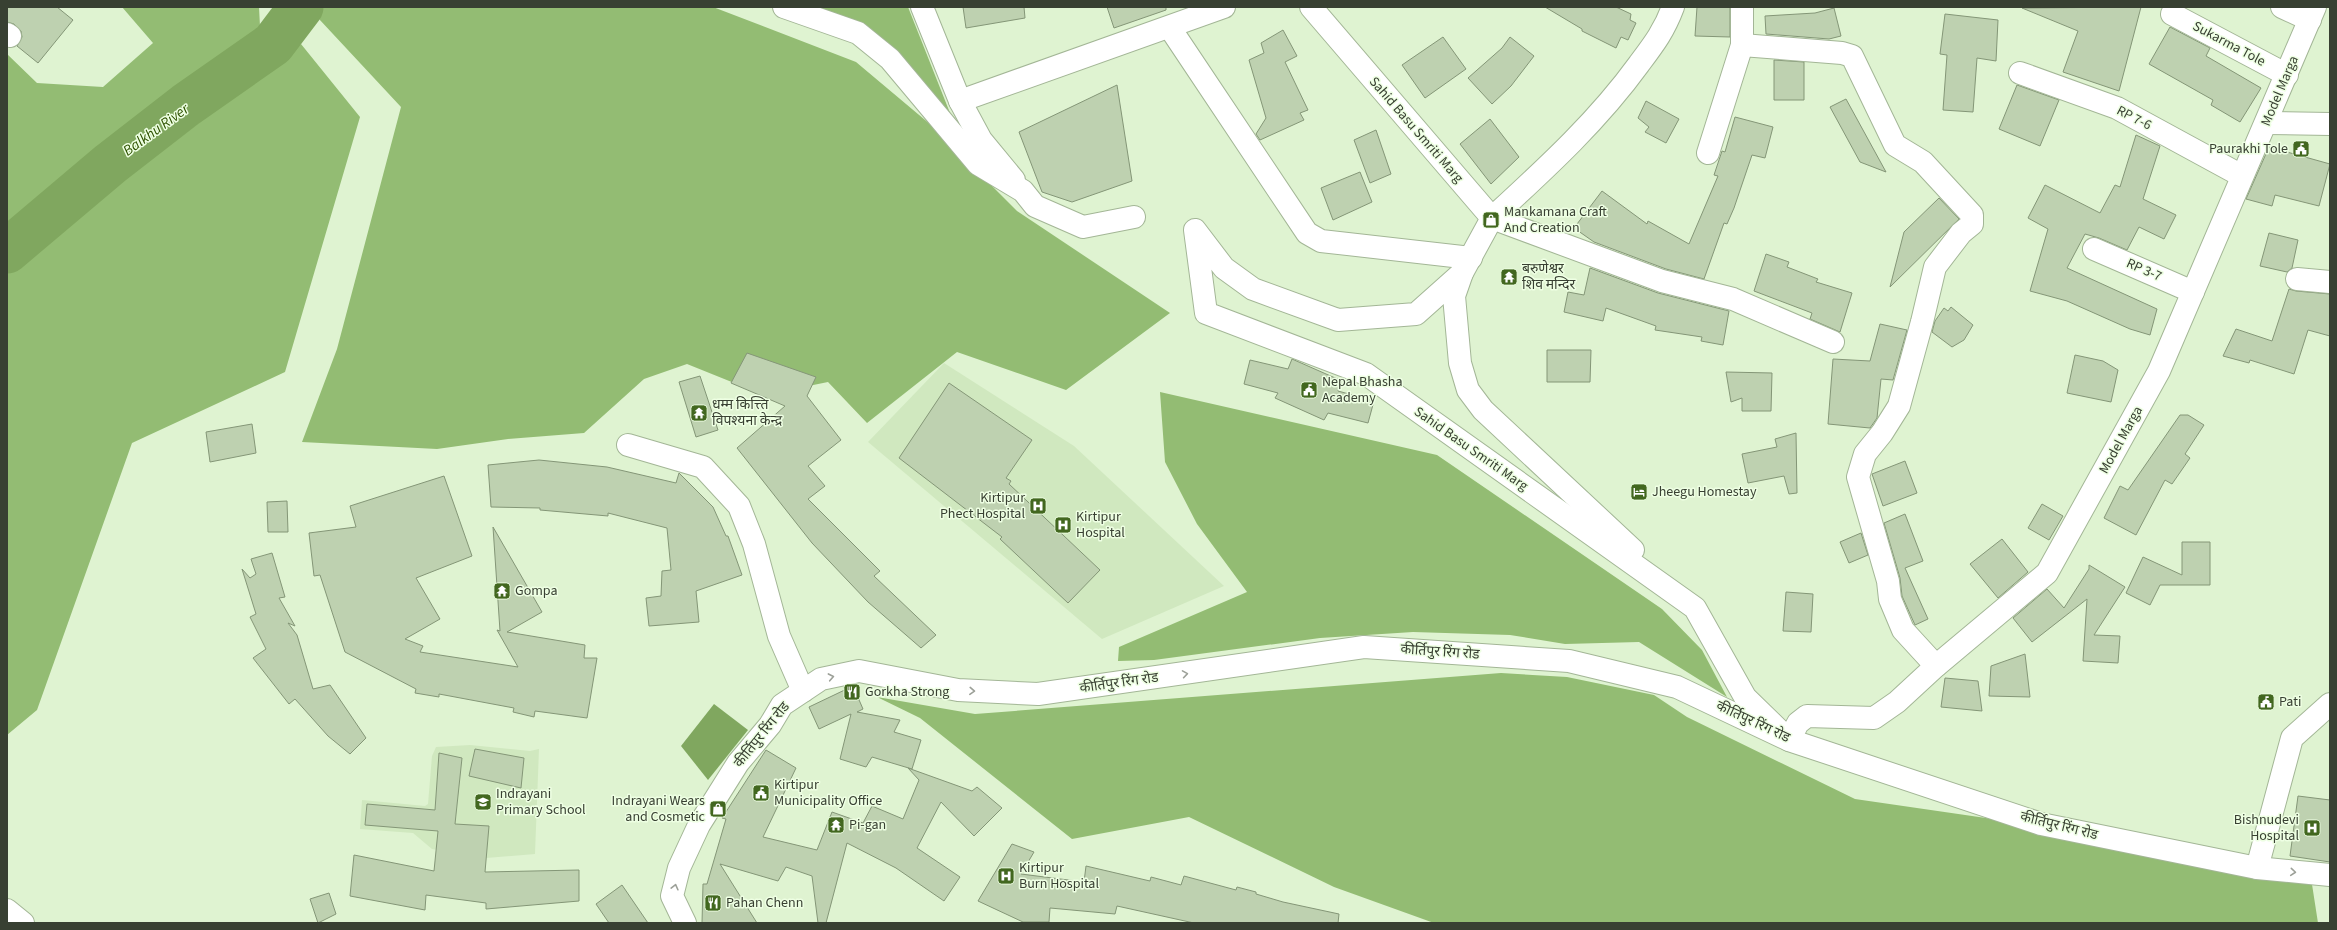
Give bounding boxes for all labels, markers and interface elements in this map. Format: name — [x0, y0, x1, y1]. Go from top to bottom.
street label: Sukarma Tole — [2189, 16, 2269, 72]
street label: Model Marga — [2256, 53, 2304, 129]
street label: Sahid Basu Smriti Marg — [1364, 72, 1468, 188]
water label: Balkhu River — [119, 98, 194, 161]
street label: RP 7-6 — [2113, 101, 2155, 135]
place label: Paurakhi Tole — [2209, 139, 2288, 159]
public building icon: Paurakhi Tole — [2291, 139, 2311, 159]
place label: Mankamana Craft And Creation — [1504, 202, 1607, 238]
shop icon: Mankamana Craft And Creation — [1481, 210, 1501, 230]
street label: RP 3-7 — [2123, 253, 2165, 287]
place label: बरुणेश्वर शिव मन्दिर — [1522, 259, 1575, 295]
temple icon: बरुणेश्वर शिव मन्दिर — [1499, 267, 1519, 287]
place label: Nepal Bhasha Academy — [1322, 372, 1402, 408]
public building icon: Nepal Bhasha Academy — [1299, 380, 1319, 400]
place label: धम्म कित्त्ति विपश्यना केन्द्र — [712, 395, 783, 431]
street label: Sahid Basu Smriti Marg — [1410, 402, 1532, 496]
street label: Model Marga — [2094, 402, 2148, 478]
temple icon: धम्म कित्त्ति विपश्यना केन्द्र — [689, 403, 709, 423]
hotel icon: Jheegu Homestay — [1629, 482, 1649, 502]
place label: Jheegu Homestay — [1652, 482, 1757, 502]
place label: Kirtipur Phect Hospital — [940, 488, 1025, 524]
hospital icon: Kirtipur Phect Hospital — [1028, 496, 1048, 516]
place label: Kirtipur Hospital — [1076, 507, 1125, 543]
hospital icon: Kirtipur Hospital — [1053, 515, 1073, 535]
temple icon: Gompa — [492, 581, 512, 601]
place label: Gompa — [515, 581, 557, 601]
street label: कीर्तिपुर रिंग रोड — [1400, 639, 1481, 665]
street label: कीर्तिपुर रिंग रोड — [1078, 668, 1160, 698]
one-way arrow — [1182, 670, 1188, 679]
one-way arrow — [828, 673, 834, 681]
restaurant icon: Gorkha Strong — [842, 682, 862, 702]
place label: Gorkha Strong — [865, 682, 949, 702]
one-way arrow — [969, 686, 975, 695]
public building icon: Pati — [2256, 692, 2276, 712]
place label: Pati — [2279, 692, 2301, 712]
street label: कीर्तिपुर रिंग रोड — [1713, 696, 1794, 748]
street label: कीर्तिपुर रिंग रोड — [729, 697, 795, 772]
place label: Kirtipur Municipality Office — [774, 775, 882, 811]
public building icon: Kirtipur Municipality Office — [751, 783, 771, 803]
place label: Indrayani Primary School — [496, 784, 586, 820]
place label: Indrayani Wears and Cosmetic — [612, 791, 706, 827]
school or university icon: Indrayani Primary School — [473, 792, 493, 812]
shop icon: Indrayani Wears and Cosmetic — [708, 799, 728, 819]
street label: कीर्तिपुर रिंग रोड — [2018, 807, 2100, 845]
place label: Bishnudevi Hospital — [2234, 810, 2299, 846]
temple icon: Pi-gan — [826, 815, 846, 835]
place label: Pi-gan — [849, 815, 886, 835]
hospital icon: Bishnudevi Hospital — [2302, 818, 2322, 838]
place label: Kirtipur Burn Hospital — [1019, 858, 1099, 894]
hospital icon: Kirtipur Burn Hospital — [996, 866, 1016, 886]
one-way arrow — [2290, 867, 2296, 876]
one-way arrow — [670, 884, 678, 890]
restaurant icon: Pahan Chenn — [703, 893, 723, 913]
place label: Pahan Chenn — [726, 893, 803, 913]

